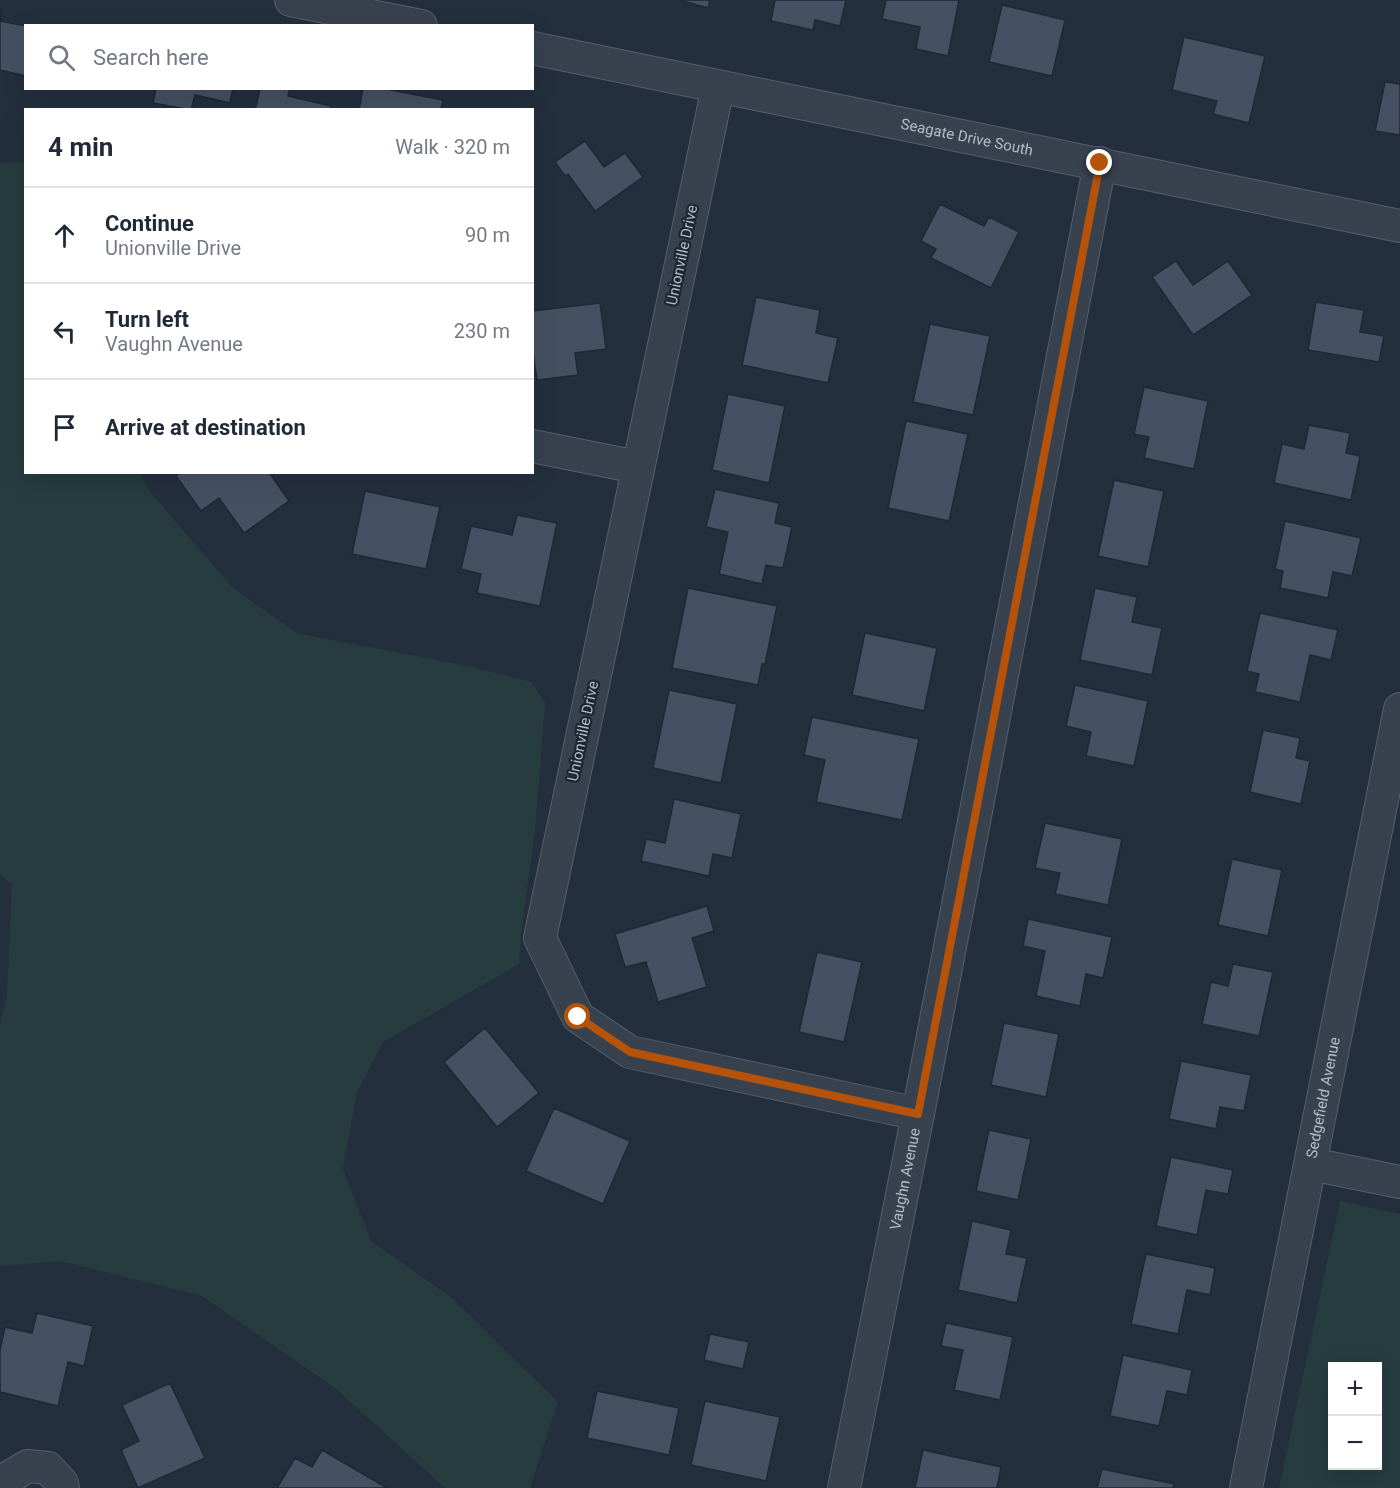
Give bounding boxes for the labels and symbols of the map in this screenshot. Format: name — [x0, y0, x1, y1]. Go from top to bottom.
street label: Seagate Drive South — [899, 115, 1035, 160]
route end — [1086, 149, 1112, 175]
street label: Unionville Drive — [663, 203, 701, 307]
street label: Unionville Drive — [564, 679, 602, 783]
route start — [564, 1003, 590, 1029]
street label: Sedgefield Avenue — [1302, 1035, 1344, 1160]
street label: Vaughn Avenue — [886, 1126, 924, 1232]

